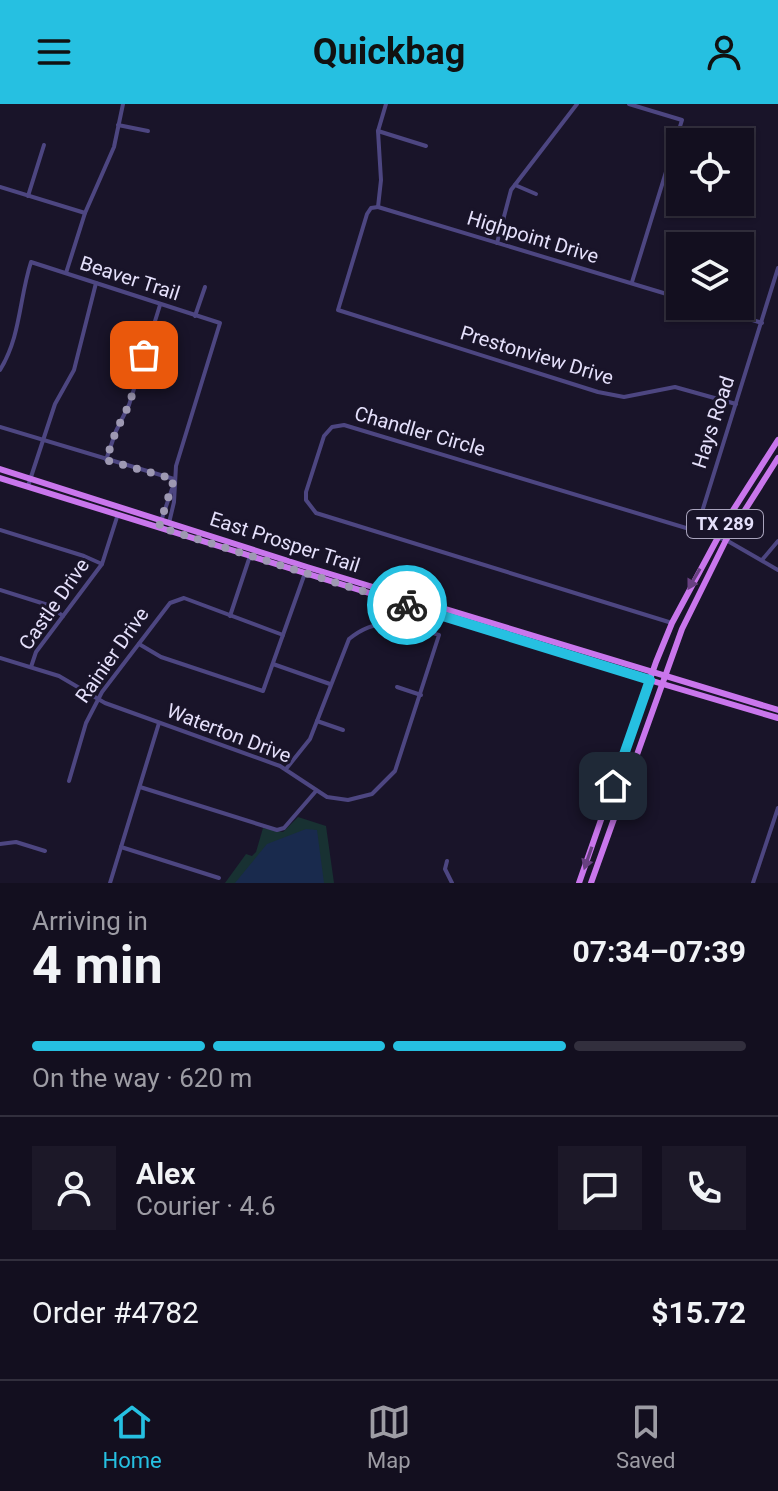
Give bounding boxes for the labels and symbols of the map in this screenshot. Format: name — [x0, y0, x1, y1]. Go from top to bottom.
street label: Highpoint Drive — [464, 206, 602, 268]
street label: Beaver Trail — [77, 251, 183, 305]
street label: Prestonview Drive — [457, 320, 617, 390]
pin — [110, 321, 178, 389]
street label: Hays Road — [687, 373, 739, 471]
street label: Chandler Circle — [352, 401, 488, 461]
street label: East Prosper Trail — [207, 506, 363, 578]
road number: TX 289 — [687, 510, 763, 538]
street label: Castle Drive — [14, 554, 94, 654]
courier — [367, 565, 447, 645]
one-way arrow — [687, 568, 701, 590]
street label: Rainier Drive — [70, 603, 154, 707]
street label: Waterton Drive — [163, 698, 295, 768]
pin — [579, 752, 647, 820]
one-way arrow — [581, 846, 593, 870]

